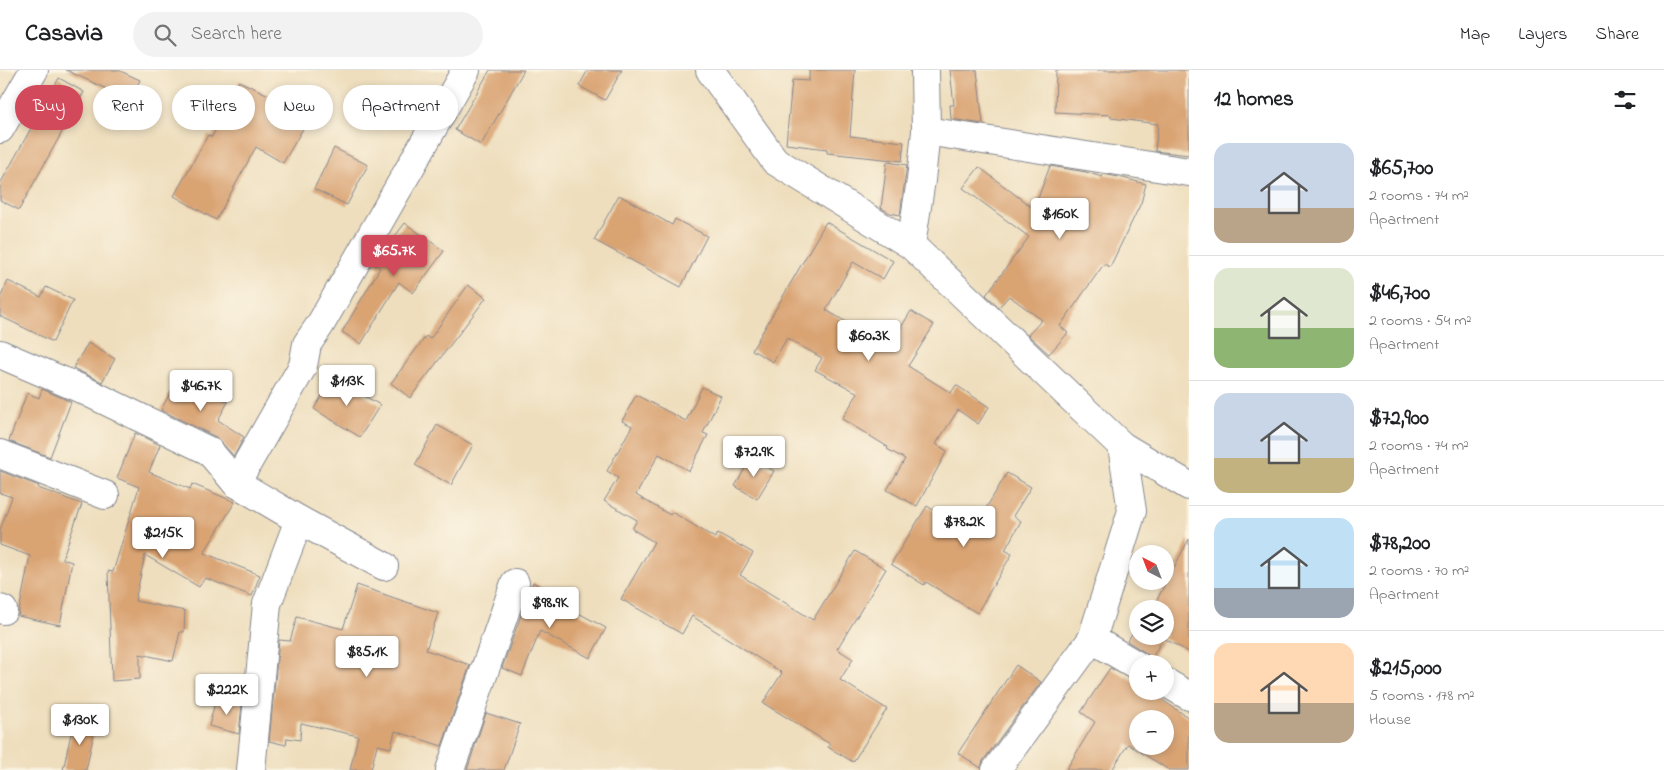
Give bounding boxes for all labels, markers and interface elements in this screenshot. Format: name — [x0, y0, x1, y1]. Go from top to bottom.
search box — [133, 12, 483, 57]
text: Casavia — [25, 17, 103, 52]
icon: search — [151, 21, 179, 49]
text: Search here — [191, 21, 282, 48]
text: Map — [1460, 22, 1490, 48]
text: Layers — [1518, 22, 1568, 48]
text: Share — [1596, 22, 1639, 48]
chip: Buy — [15, 85, 83, 130]
chip: Rent — [93, 85, 162, 130]
chip: Filters — [172, 85, 255, 130]
chip: New — [265, 85, 333, 130]
chip: Apartment — [343, 85, 458, 130]
text: 12 homes — [1214, 85, 1294, 115]
icon: filters — [1611, 86, 1639, 114]
text: $65,700 — [1369, 154, 1433, 184]
icon: home — [1254, 163, 1314, 223]
text: 2 rooms · 74 m² — [1369, 184, 1469, 208]
pin: $160K — [1025, 198, 1095, 240]
text: $160K — [1042, 202, 1078, 226]
text: Apartment — [1369, 208, 1439, 232]
pin: $65.7K — [353, 234, 435, 277]
text: $65.7K — [372, 239, 416, 263]
text: $46,700 — [1369, 279, 1430, 309]
icon: home — [1254, 288, 1314, 348]
text: 2 rooms · 54 m² — [1369, 309, 1471, 333]
pin: $60.3K — [828, 320, 910, 362]
text: $60.3K — [848, 324, 890, 348]
text: Apartment — [1369, 333, 1439, 357]
pin: $113K — [312, 364, 382, 407]
text: $113K — [330, 369, 364, 393]
pin: $46.7K — [160, 370, 242, 412]
text: $46.7K — [181, 374, 221, 398]
text: $72,900 — [1369, 404, 1429, 434]
icon: home — [1254, 413, 1314, 473]
text: 2 rooms · 74 m² — [1369, 434, 1469, 458]
pin: $72.9K — [713, 436, 795, 478]
text: $72.9K — [734, 440, 774, 464]
text: Apartment — [1369, 458, 1439, 482]
pin: $78.2K — [923, 506, 1005, 548]
text: $78.2K — [943, 510, 985, 534]
pin: $215K — [128, 516, 198, 559]
text: $215K — [143, 521, 183, 545]
text: $78,200 — [1369, 529, 1430, 559]
icon: home — [1254, 538, 1314, 598]
north arrow — [1129, 545, 1174, 590]
map controls — [1129, 545, 1174, 755]
text: 2 rooms · 70 m² — [1369, 559, 1469, 583]
text: Apartment — [1369, 583, 1439, 607]
pin: $98.9K — [509, 586, 591, 629]
text: $98.9K — [532, 591, 568, 615]
button: layers — [1129, 600, 1174, 645]
pin: $85.1K — [326, 636, 408, 678]
text: $85.1K — [347, 640, 387, 664]
text: $215,000 — [1369, 654, 1442, 684]
button: + — [1129, 655, 1174, 700]
icon: home — [1254, 663, 1314, 723]
pin: $222K — [192, 674, 262, 716]
text: $222K — [206, 678, 248, 702]
text: 5 rooms · 178 m² — [1369, 684, 1475, 708]
pin: $130K — [45, 704, 115, 746]
text: $130K — [62, 708, 98, 732]
text: House — [1369, 708, 1411, 732]
button: − — [1129, 710, 1174, 755]

